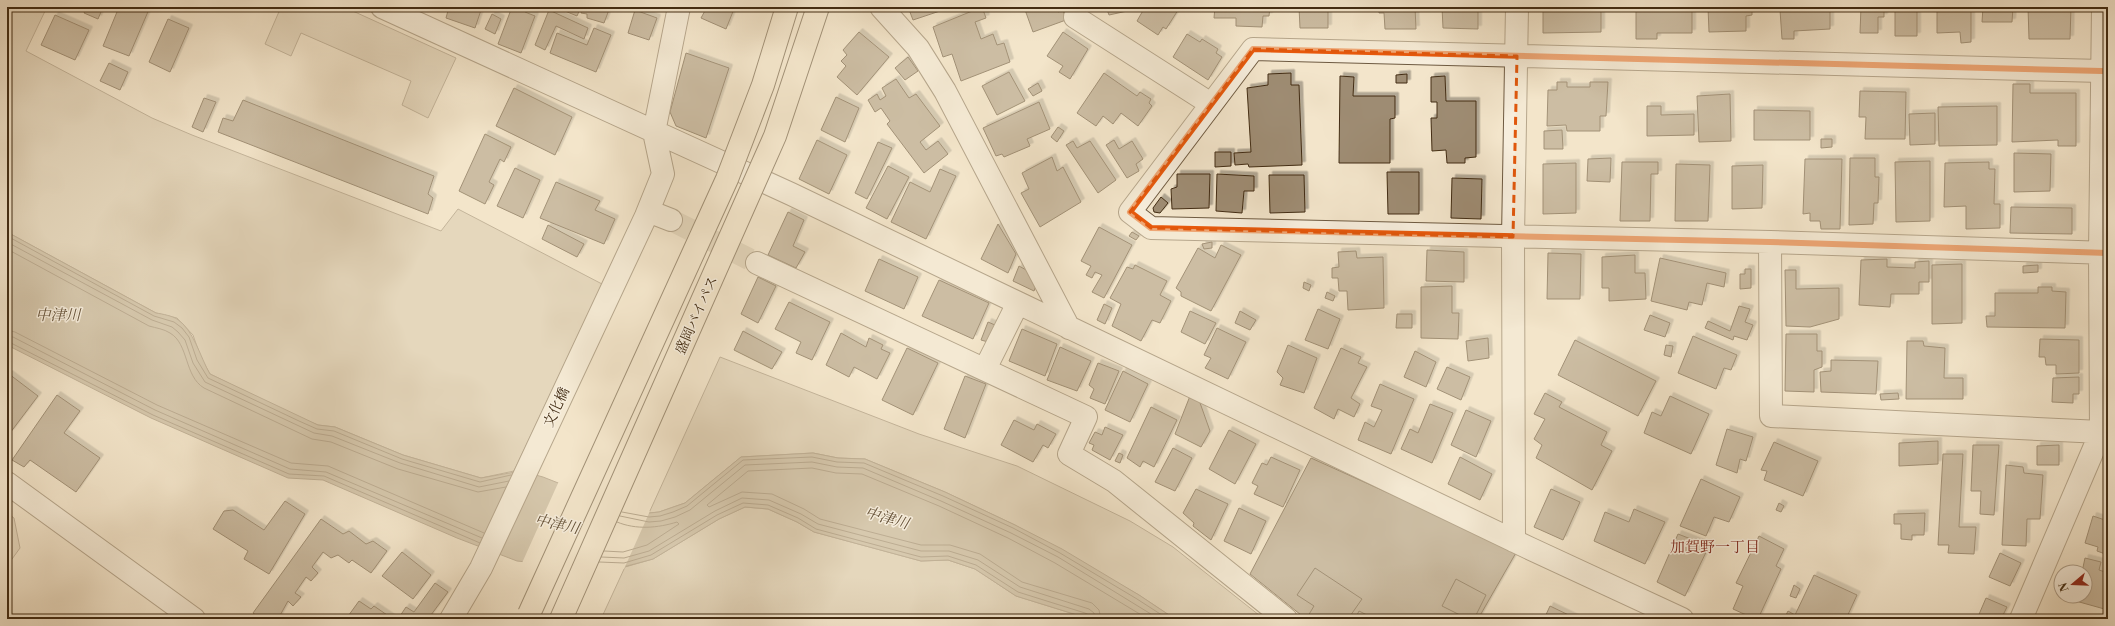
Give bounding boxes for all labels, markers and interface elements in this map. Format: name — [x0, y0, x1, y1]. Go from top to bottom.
street label: 盛岡バイパス — [672, 273, 722, 357]
water label: 中津川 — [35, 306, 82, 325]
street label: 文化橋 — [540, 385, 574, 430]
water label: 中津川 — [863, 503, 913, 534]
water label: 中津川 — [533, 511, 583, 539]
district label: 加賀野一丁目 — [1670, 538, 1760, 557]
north arrow — [2053, 564, 2093, 604]
text: N — [2056, 580, 2073, 593]

